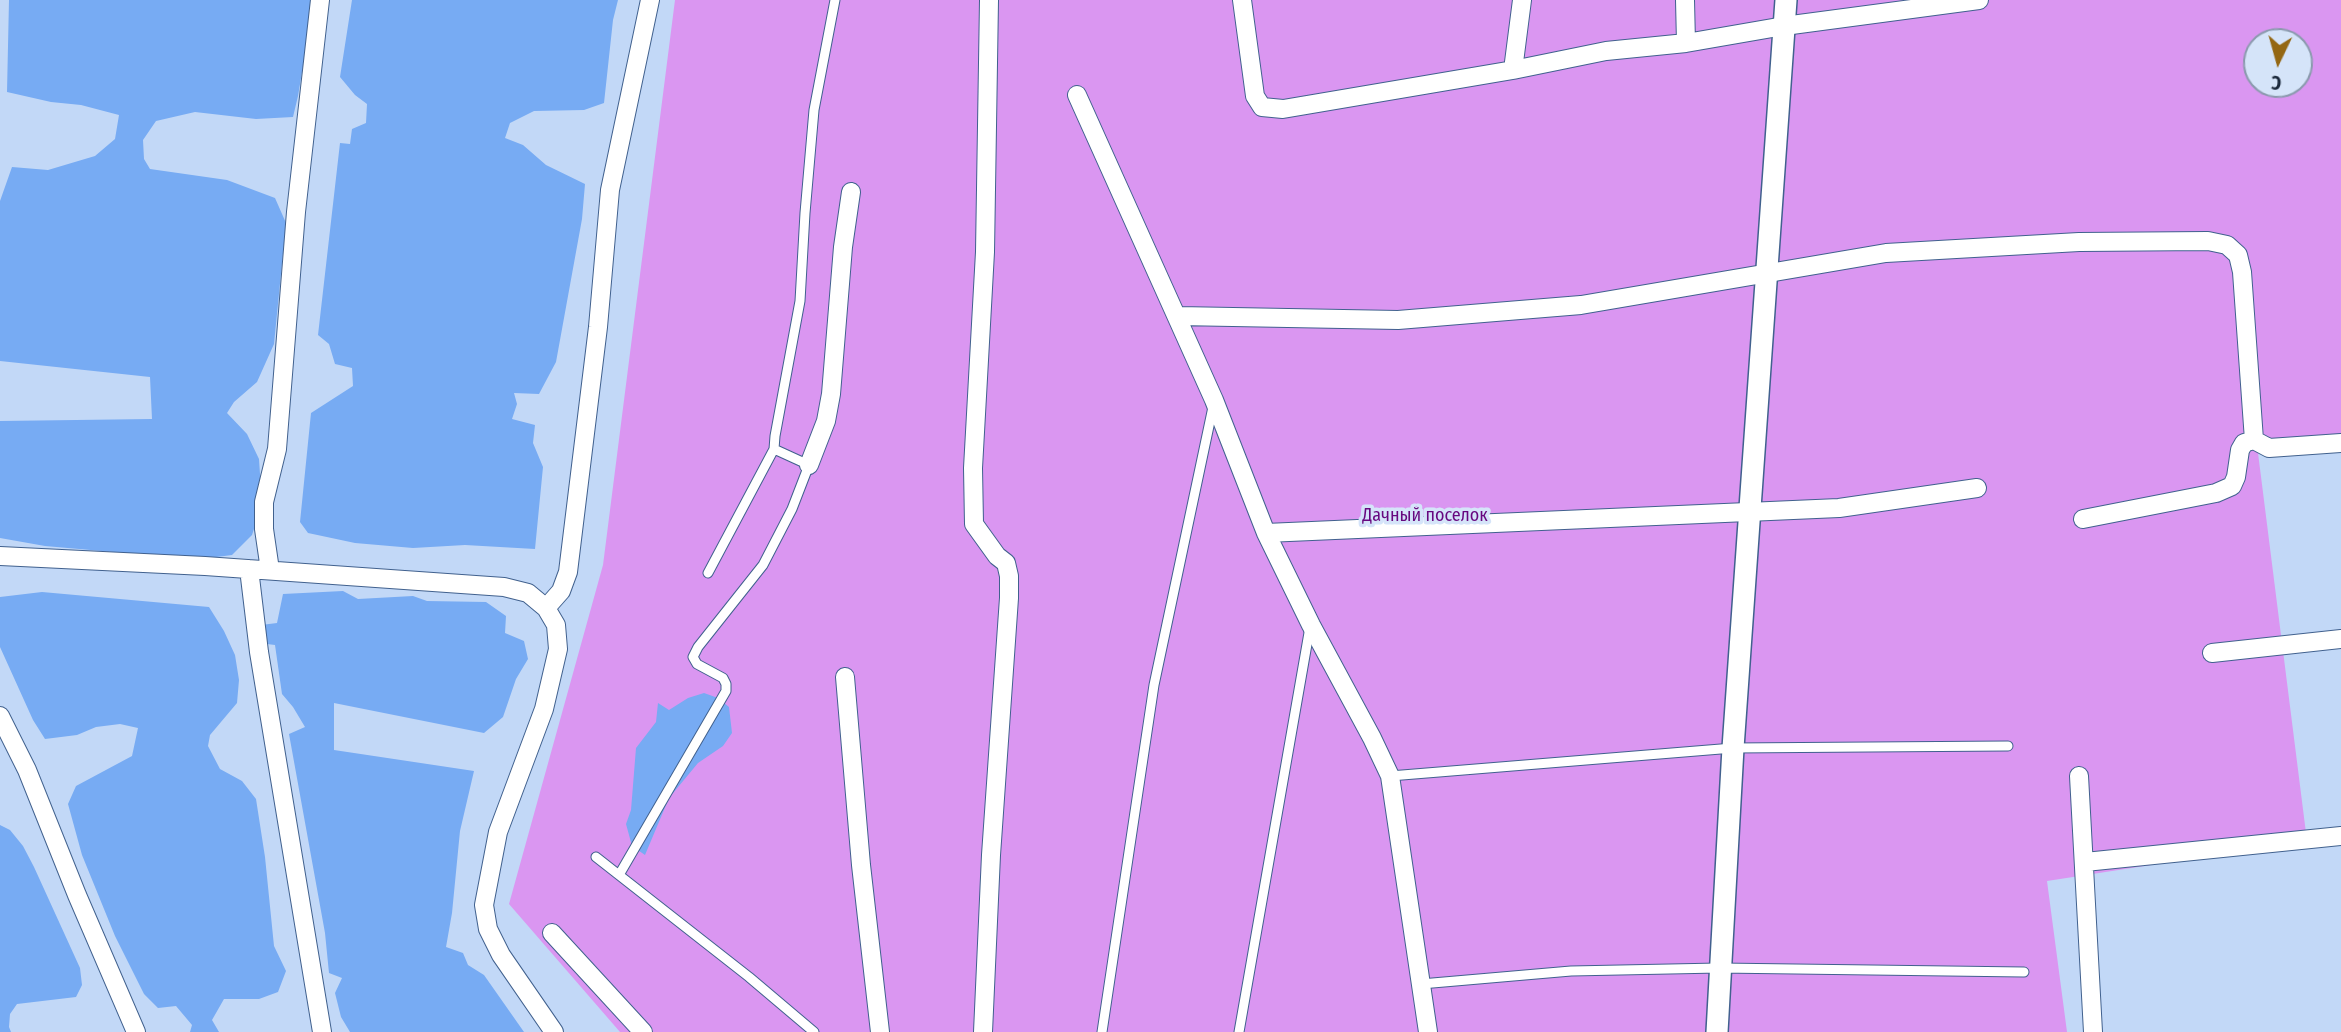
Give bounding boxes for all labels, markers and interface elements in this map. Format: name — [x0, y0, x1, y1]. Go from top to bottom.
north arrow — [2243, 28, 2313, 98]
text: С — [2270, 71, 2282, 94]
park label: Дачный поселок — [1362, 505, 1488, 527]

